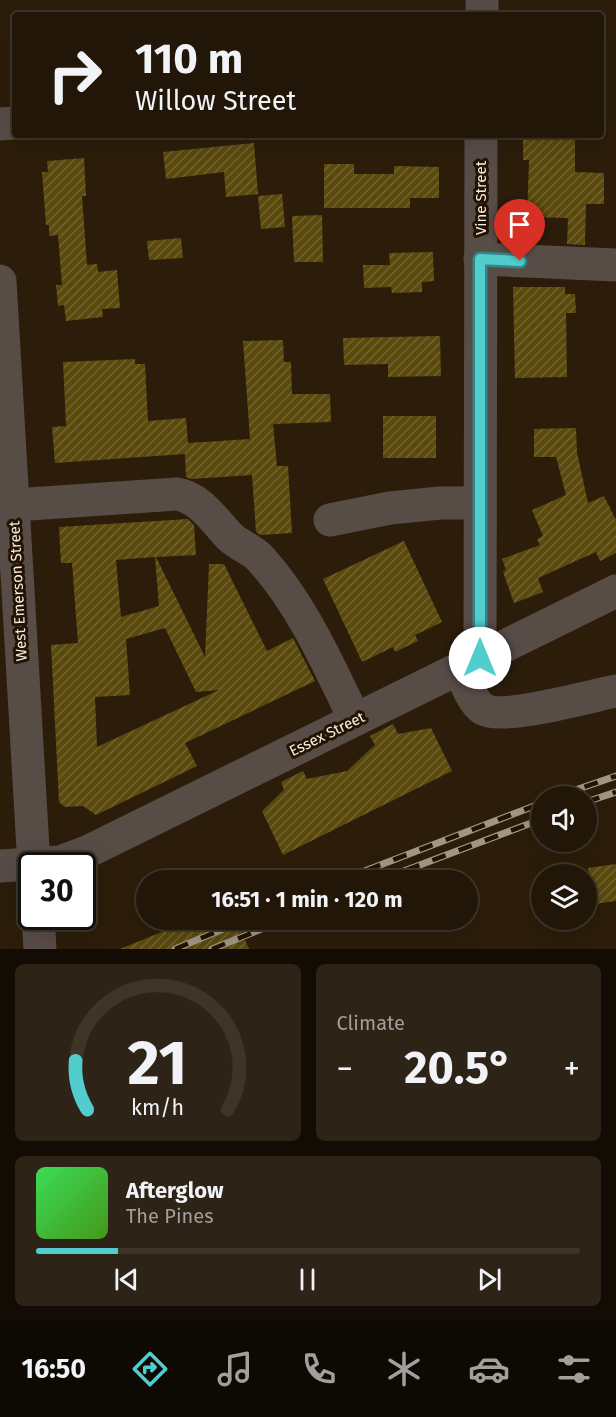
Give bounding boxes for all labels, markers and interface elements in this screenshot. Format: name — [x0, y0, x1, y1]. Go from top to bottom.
text: 110 m — [135, 34, 243, 84]
icon: right — [36, 36, 114, 114]
text: Willow Street — [135, 85, 296, 117]
street label: Vine Street — [472, 160, 490, 235]
pin — [494, 199, 545, 261]
icon: arrive — [503, 208, 536, 241]
street label: West Emerson Street — [5, 520, 31, 662]
position arrow — [448, 626, 512, 690]
street label: Essex Street — [286, 708, 368, 760]
map controls — [531, 786, 597, 930]
button: sound — [531, 786, 597, 852]
speed limit sign: 30 — [18, 852, 96, 930]
button: layers — [531, 864, 597, 930]
text: 16:51 · 1 min · 120 m — [211, 886, 403, 913]
text: Climate — [337, 1011, 405, 1035]
text: 21 — [128, 1026, 188, 1101]
text: 20.5° — [404, 1041, 512, 1095]
text: − — [337, 1049, 353, 1089]
text: + — [564, 1049, 580, 1089]
text: km/h — [131, 1095, 184, 1121]
text: Afterglow — [126, 1177, 223, 1204]
text: The Pines — [126, 1204, 213, 1228]
icon: previous — [110, 1263, 143, 1296]
icon: pause — [291, 1263, 324, 1296]
icon: next — [473, 1263, 506, 1296]
icon: directions — [129, 1348, 171, 1390]
icon: music — [214, 1348, 256, 1390]
icon: phone — [298, 1348, 340, 1390]
icon: climate — [383, 1348, 425, 1390]
icon: car — [468, 1348, 510, 1390]
icon: filters — [553, 1348, 595, 1390]
text: 16:50 — [21, 1353, 86, 1385]

